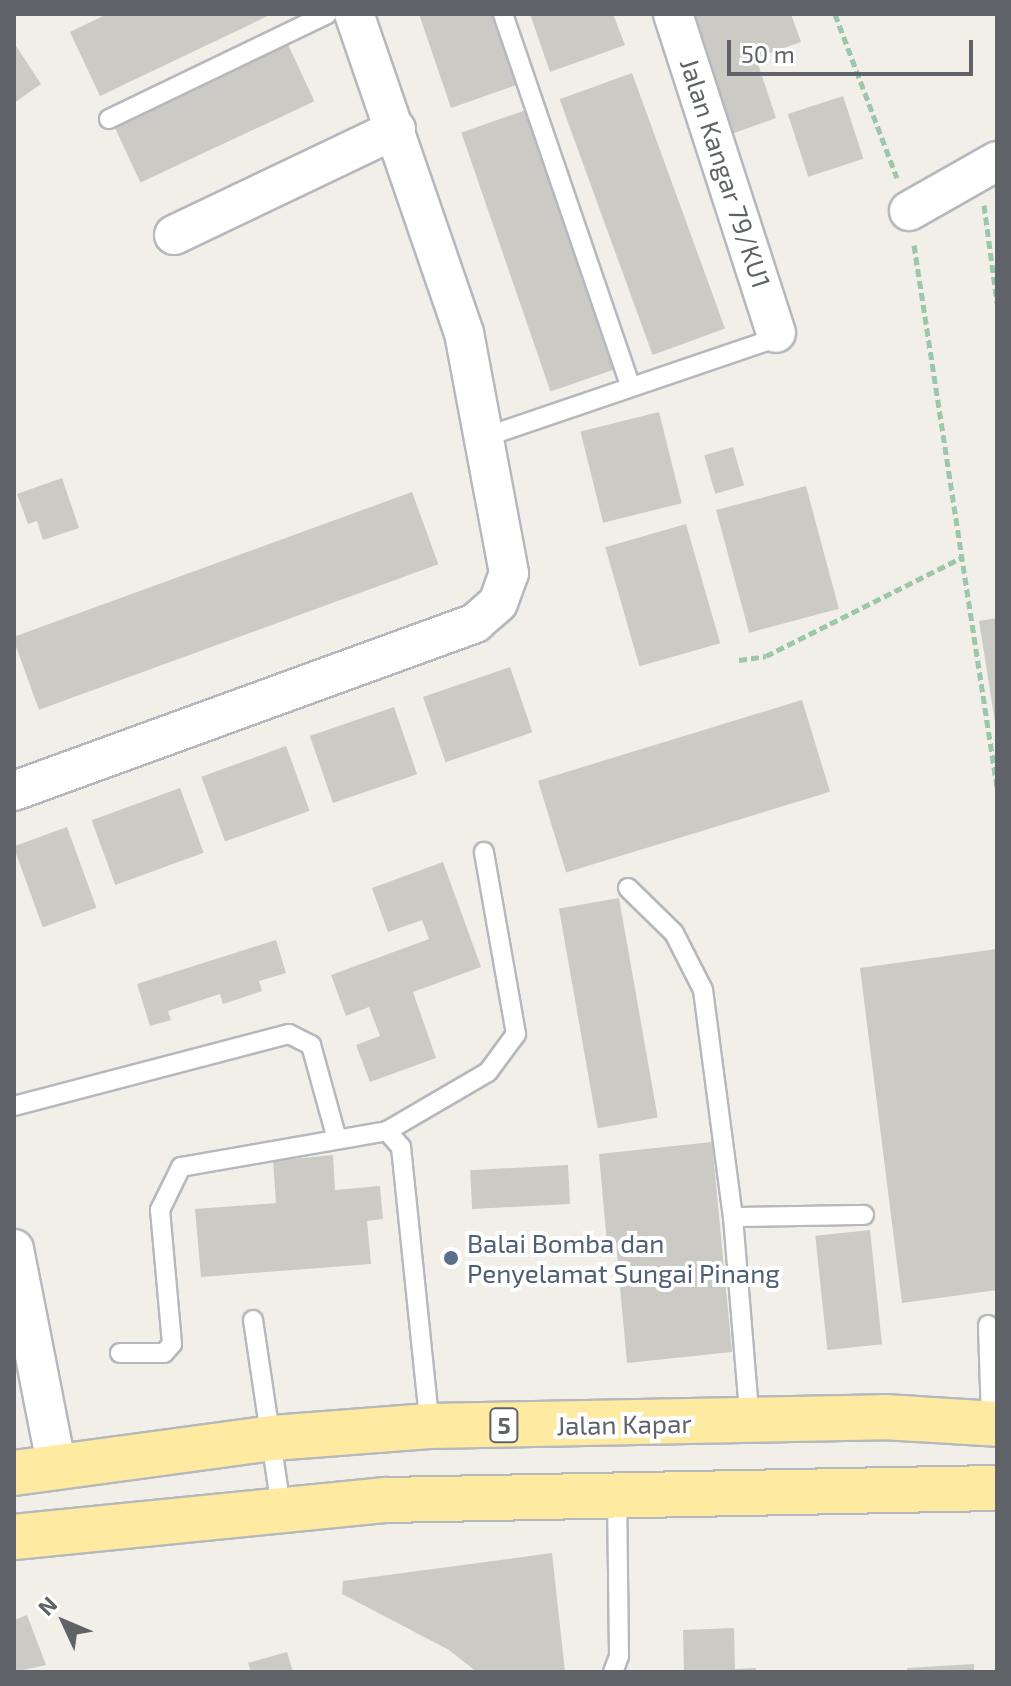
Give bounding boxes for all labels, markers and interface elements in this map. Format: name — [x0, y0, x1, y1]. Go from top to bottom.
scale bar — [731, 24, 977, 74]
text: 50 m — [741, 39, 795, 68]
street label: Jalan Kangar 79/KU1 — [674, 54, 778, 292]
place label: Balai Bomba dan Penyelamat Sungai Pinang — [467, 1227, 780, 1288]
marker: Balai Bomba dan Penyelamat Sungai Pinang — [442, 1249, 460, 1267]
road number: 5 — [488, 1405, 520, 1445]
street label: Jalan Kapar — [556, 1407, 692, 1441]
north arrow — [24, 1582, 104, 1662]
text: N — [32, 1591, 62, 1620]

